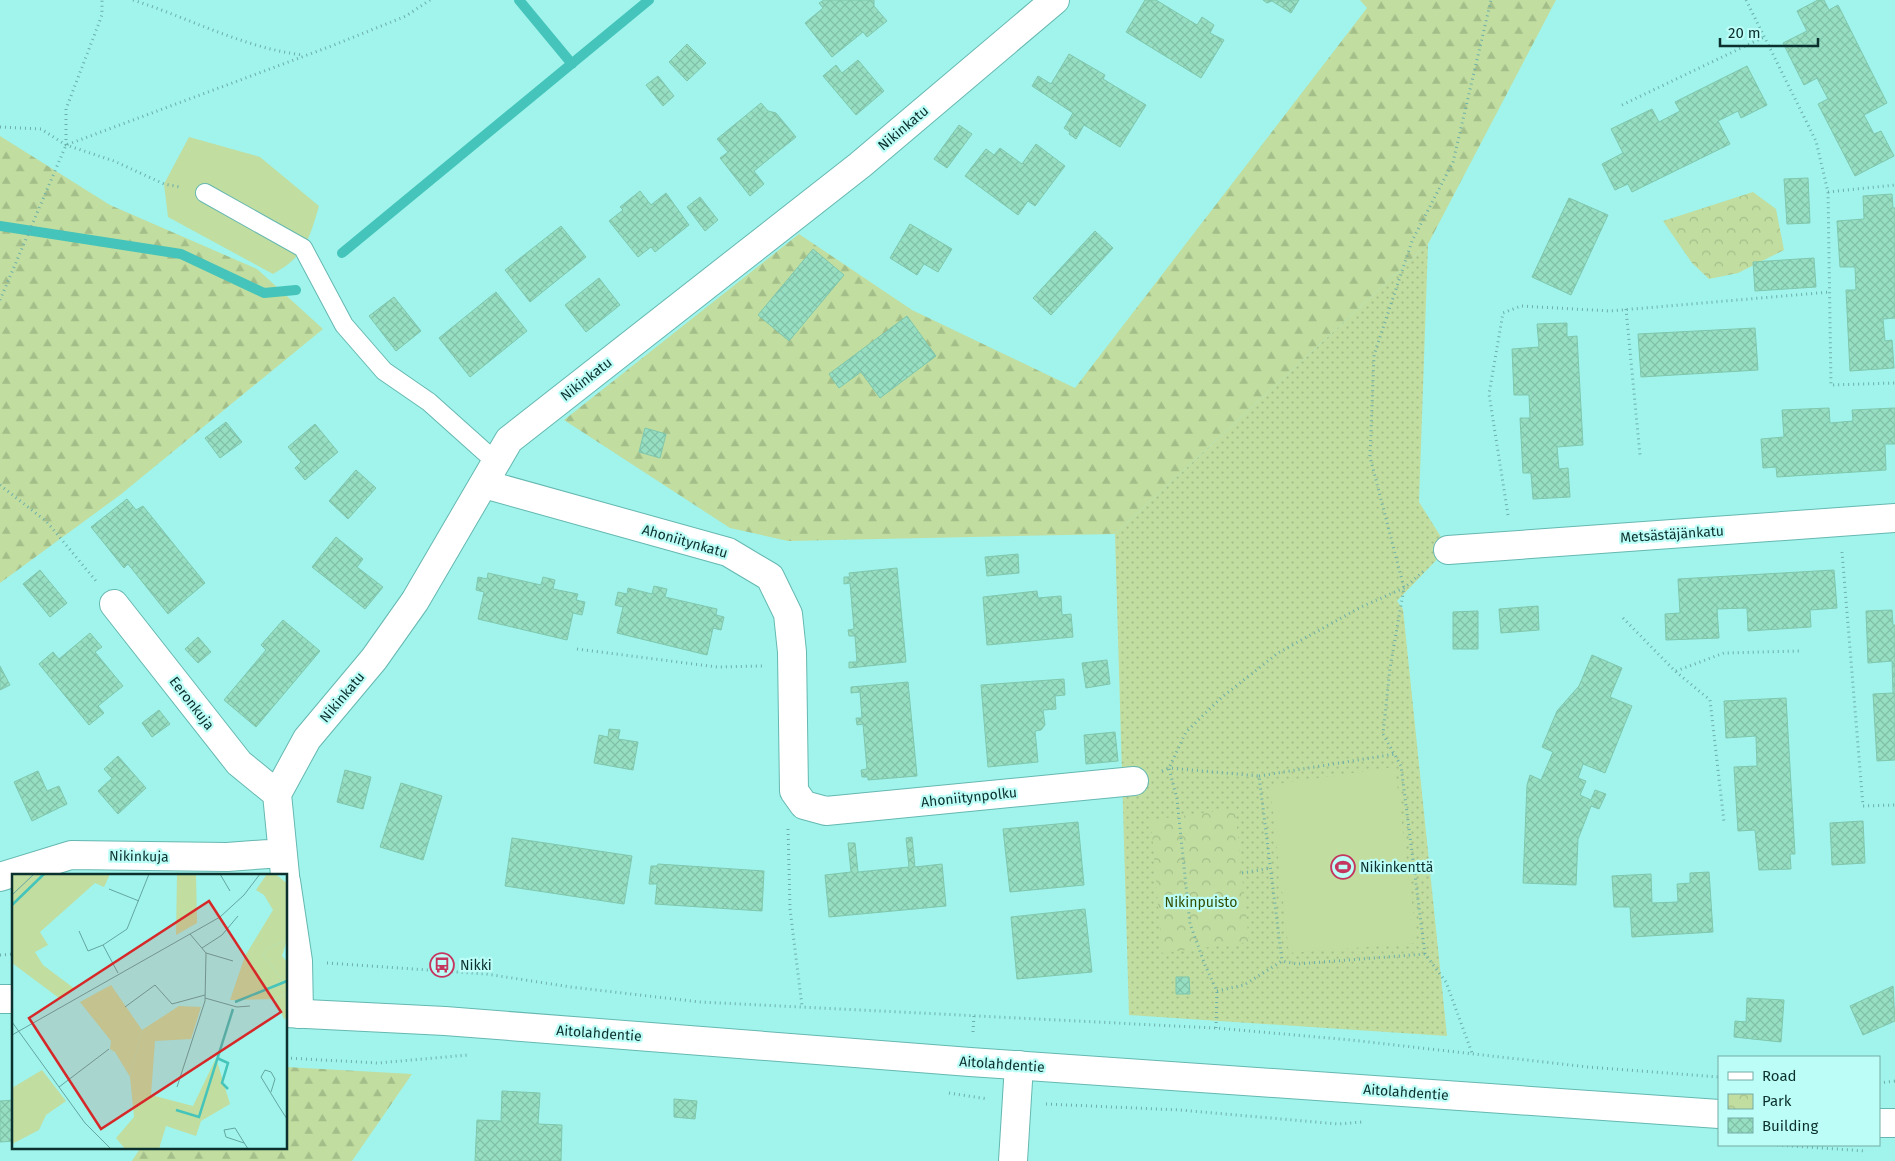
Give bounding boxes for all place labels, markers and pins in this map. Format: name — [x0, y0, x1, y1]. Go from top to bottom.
sports icon: Nikinkenttä — [1330, 854, 1356, 880]
place label: Nikinkenttä — [1360, 859, 1433, 876]
bus stop icon: Nikki — [429, 952, 455, 978]
place label: Nikki — [460, 957, 492, 974]

